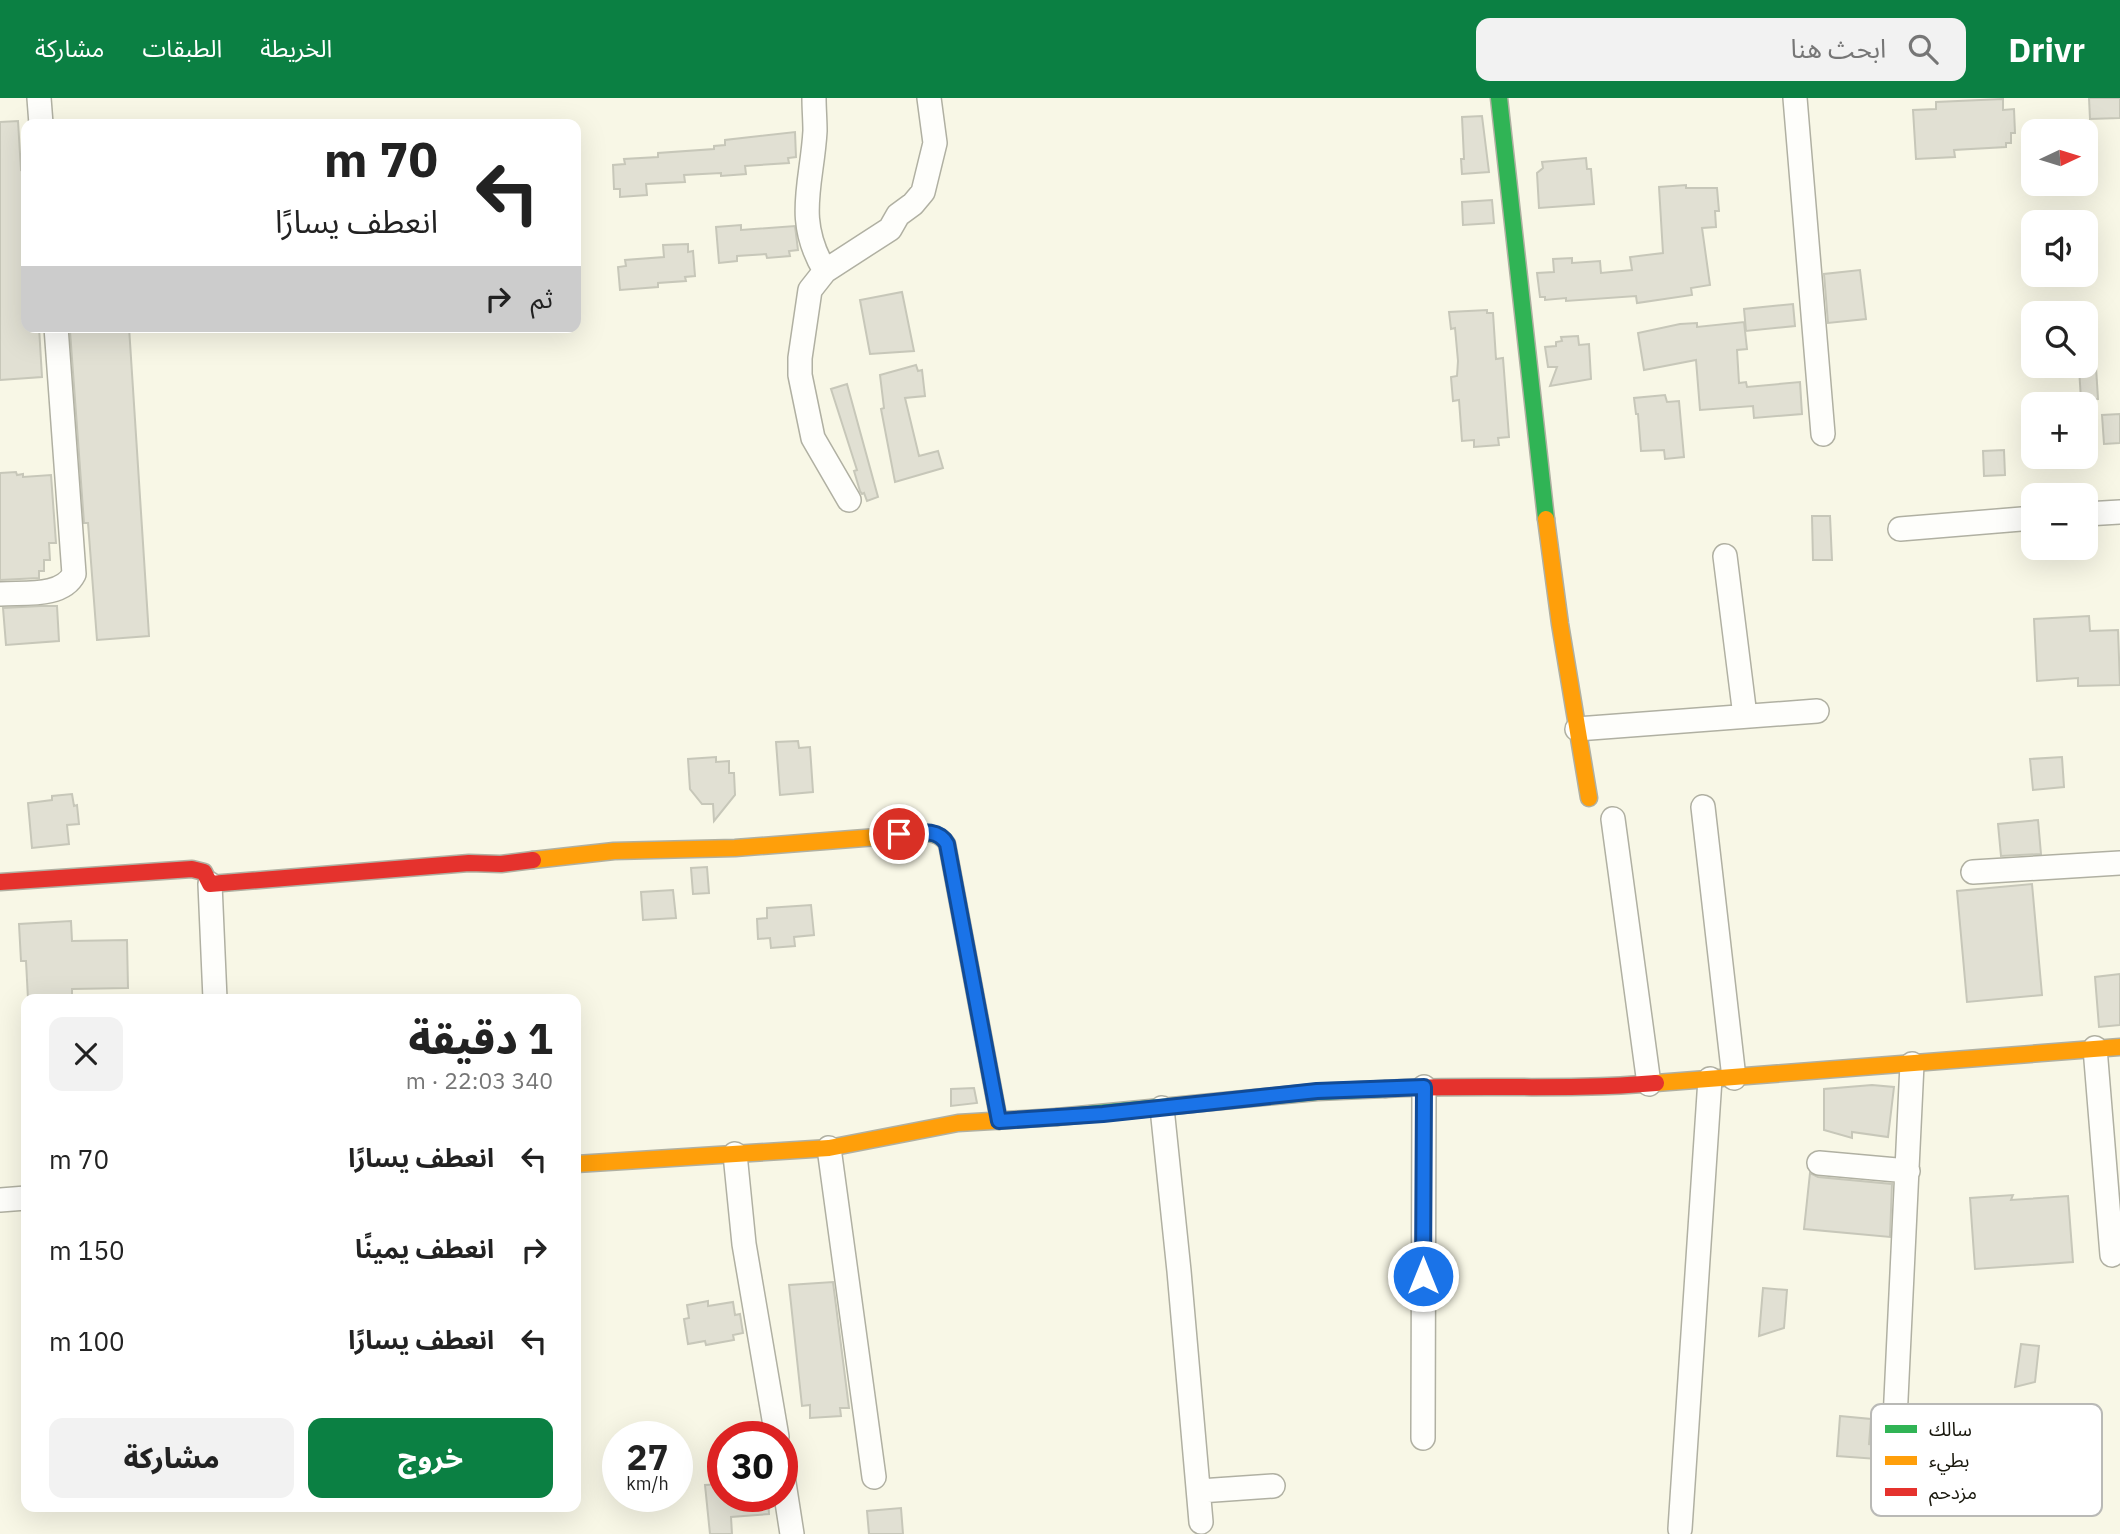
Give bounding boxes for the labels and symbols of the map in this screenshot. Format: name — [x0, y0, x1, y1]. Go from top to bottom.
north arrow — [2021, 119, 2098, 196]
pin — [869, 804, 929, 864]
position arrow — [1386, 1239, 1460, 1313]
legend — [1871, 1404, 2102, 1516]
text: سالك — [1929, 1417, 1972, 1441]
speed limit sign: 30 — [707, 1421, 798, 1512]
text: بطيء — [1929, 1448, 1969, 1475]
text: مزدحم — [1929, 1480, 1977, 1507]

